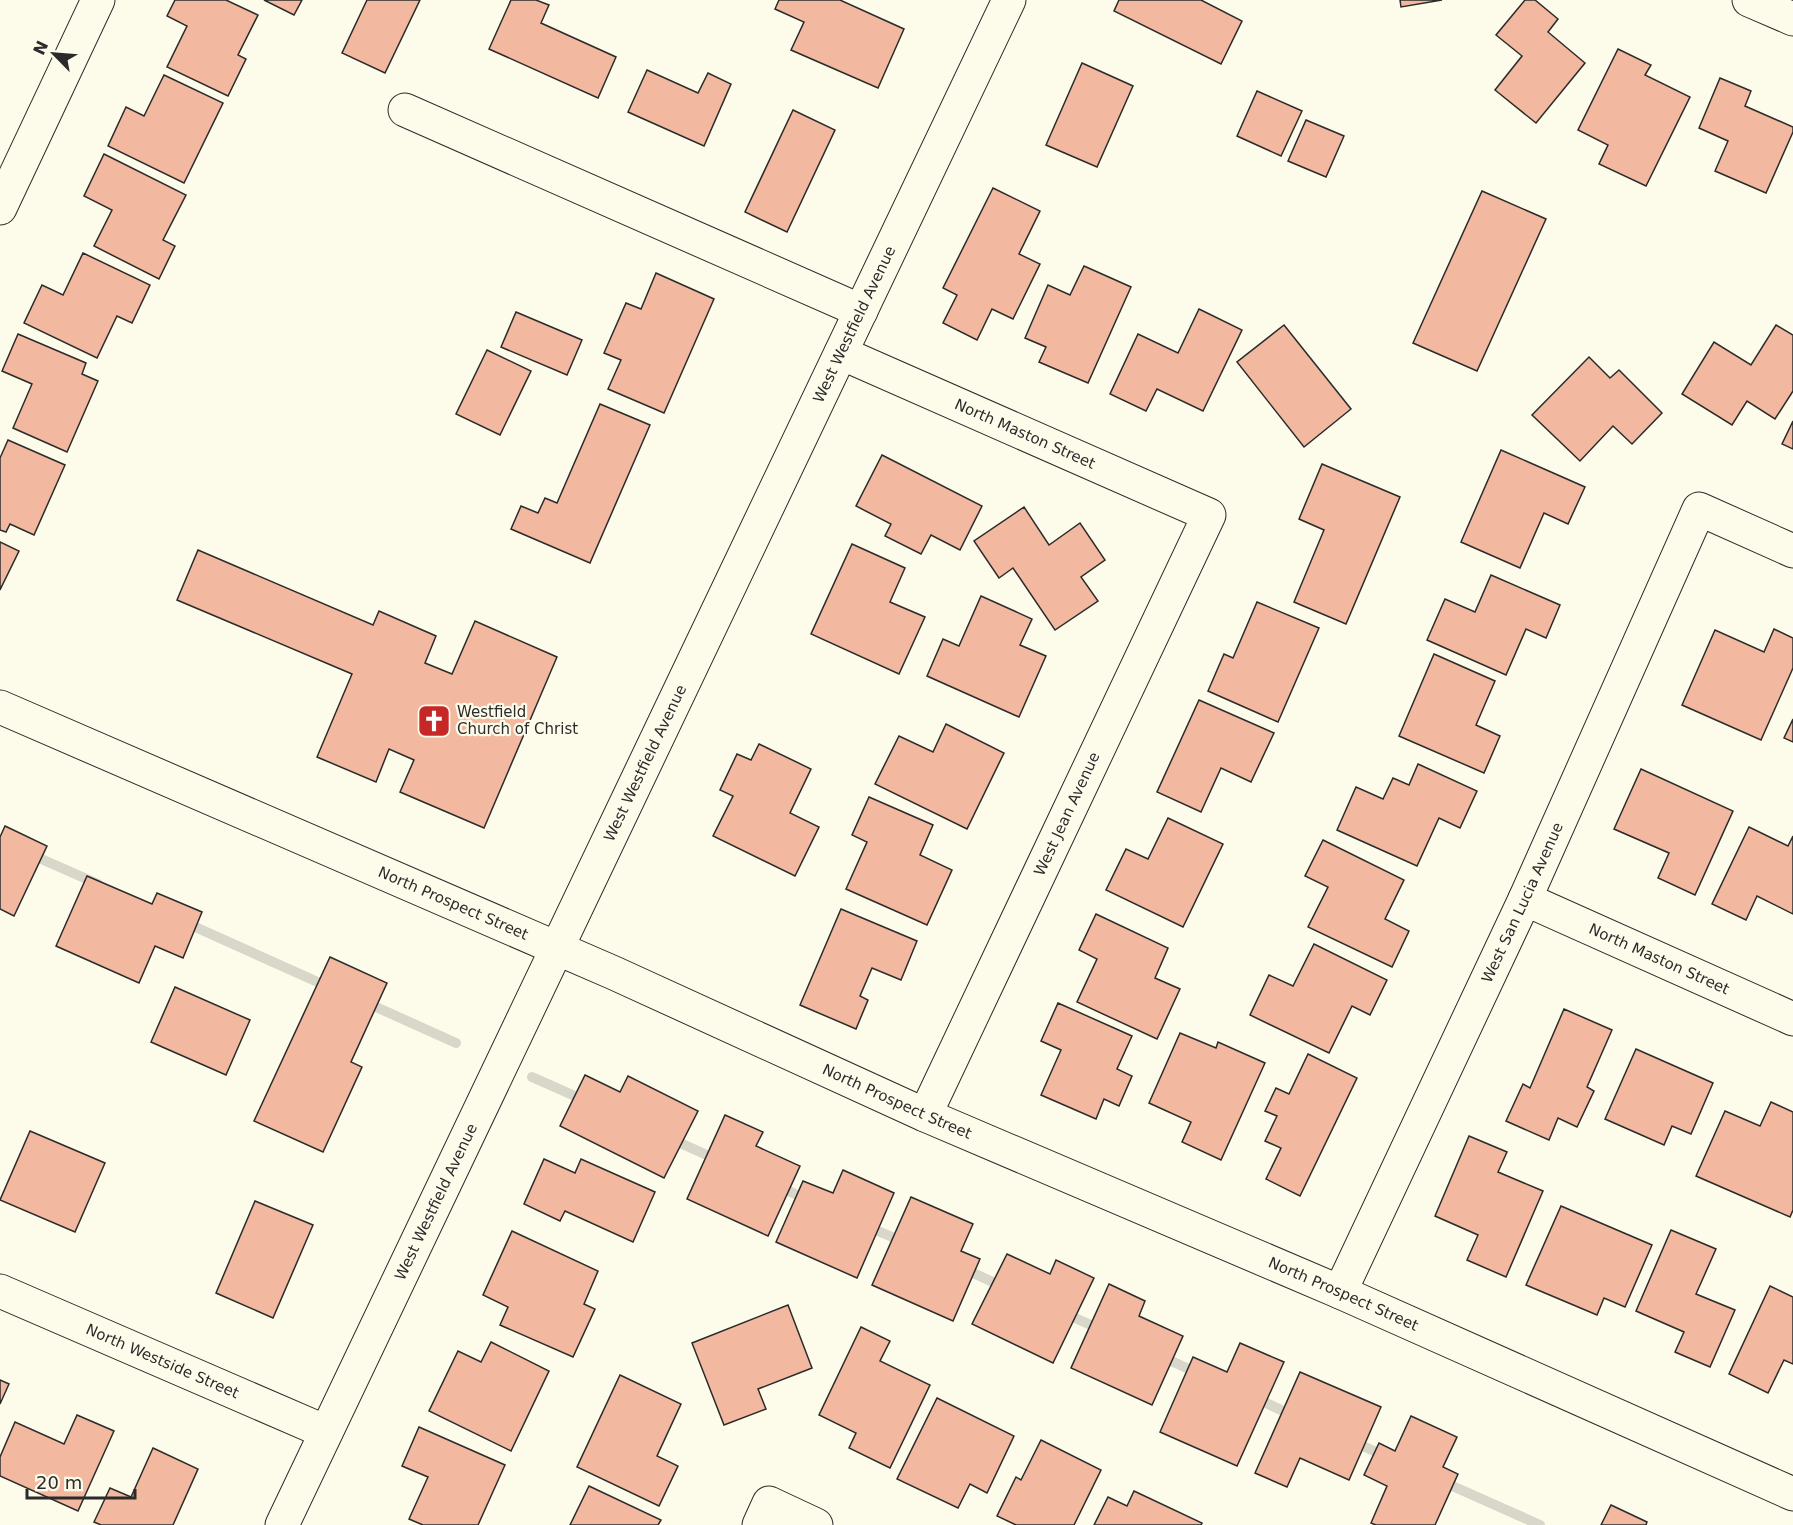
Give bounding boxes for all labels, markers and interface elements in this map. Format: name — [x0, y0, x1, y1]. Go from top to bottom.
north arrow — [24, 24, 84, 84]
text: N — [29, 38, 52, 58]
street label: West Westfield Avenue — [809, 243, 899, 406]
street label: North Maston Street — [952, 395, 1098, 473]
street label: West Westfield Avenue — [600, 682, 690, 844]
church icon: Westfield Church of Christ — [416, 703, 452, 739]
place label: Westfield Church of Christ — [457, 703, 578, 738]
street label: West Jean Avenue — [1030, 749, 1104, 879]
street label: West San Lucia Avenue — [1478, 820, 1567, 986]
street label: North Prospect Street — [376, 863, 531, 944]
street label: North Maston Street — [1586, 920, 1732, 998]
street label: North Prospect Street — [819, 1060, 974, 1143]
street label: West Westfield Avenue — [391, 1121, 481, 1283]
street label: North Prospect Street — [1266, 1253, 1421, 1335]
street label: North Westside Street — [83, 1320, 242, 1402]
scale bar — [27, 1462, 135, 1500]
text: 20 m — [36, 1472, 82, 1493]

